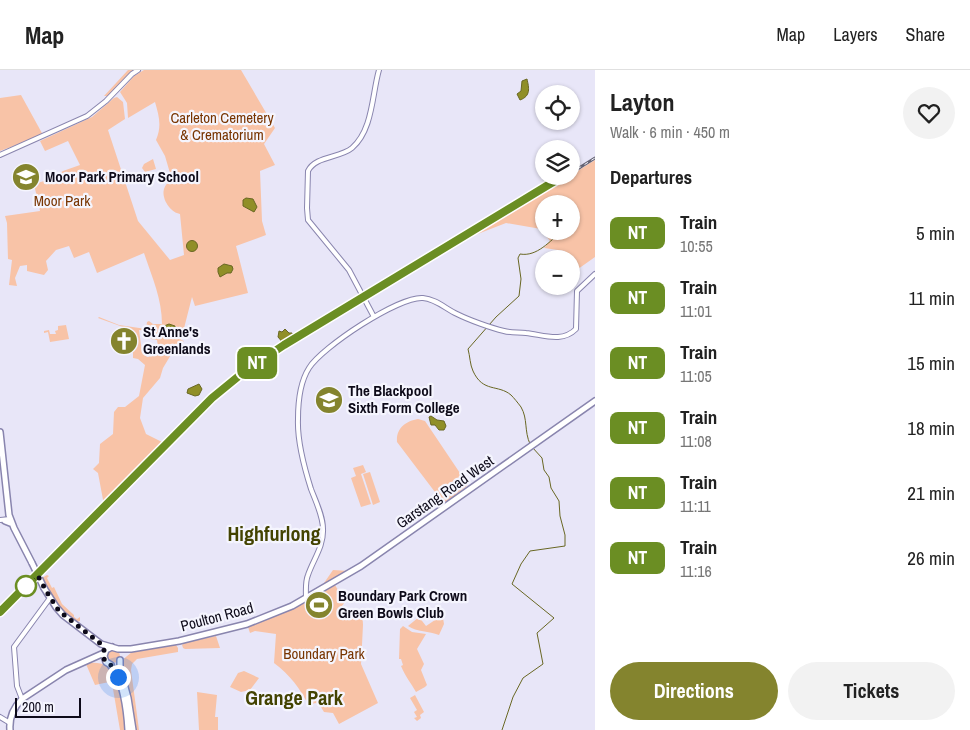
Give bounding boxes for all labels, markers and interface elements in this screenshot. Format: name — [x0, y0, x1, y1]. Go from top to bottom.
text: Map — [25, 19, 64, 51]
text: Map — [777, 22, 805, 47]
text: Layers — [833, 22, 878, 47]
text: Share — [906, 22, 945, 47]
map controls — [535, 85, 580, 295]
button: locate — [535, 85, 580, 130]
text: Layton — [610, 86, 675, 118]
button: heart — [903, 87, 955, 139]
park label: Carleton Cemetery & Crematorium — [170, 107, 274, 145]
text: Walk · 6 min · 450 m — [610, 121, 730, 143]
button: layers — [535, 140, 580, 185]
school or university icon: Moor Park Primary School — [11, 162, 41, 192]
text: Departures — [610, 164, 692, 190]
place label: Moor Park Primary School — [45, 166, 199, 187]
park label: Moor Park — [34, 190, 91, 211]
button: + — [535, 195, 580, 240]
text: Train — [680, 209, 717, 235]
text: NT — [628, 220, 647, 245]
text: 5 min — [916, 220, 955, 246]
text: 10:55 — [680, 235, 713, 257]
button: − — [535, 250, 580, 295]
text: Train — [680, 274, 717, 300]
text: NT — [628, 285, 647, 310]
text: 11 min — [909, 285, 955, 311]
text: 11:01 — [680, 300, 712, 322]
place label: St Anne's Greenlands — [143, 321, 211, 359]
church icon: St Anne's Greenlands — [109, 326, 139, 356]
text: Train — [680, 339, 717, 365]
line badge: NT — [234, 347, 280, 379]
text: NT — [247, 350, 267, 375]
text: NT — [628, 350, 647, 375]
text: 15 min — [907, 350, 955, 376]
text: 11:05 — [680, 365, 712, 387]
place label: The Blackpool Sixth Form College — [348, 380, 460, 418]
school or university icon: The Blackpool Sixth Form College — [314, 385, 344, 415]
text: Train — [680, 404, 717, 430]
text: NT — [628, 415, 647, 440]
text: 18 min — [907, 415, 955, 441]
text: 11:08 — [680, 430, 712, 452]
street label: Garstang Road West — [392, 450, 498, 533]
text: Train — [680, 469, 717, 495]
text: NT — [628, 480, 647, 505]
text: 21 min — [907, 480, 955, 506]
text: 11:11 — [680, 495, 711, 517]
district label: Highfurlong — [228, 520, 320, 547]
text: Train — [680, 534, 717, 560]
text: NT — [628, 545, 647, 570]
text: 26 min — [907, 545, 955, 571]
text: 11:16 — [680, 560, 712, 582]
unlabelled marker — [15, 575, 37, 597]
place label: Boundary Park Crown Green Bowls Club — [338, 585, 467, 623]
sports icon: Boundary Park Crown Green Bowls Club — [304, 590, 334, 620]
street label: Poulton Road — [178, 597, 256, 636]
park label: Boundary Park — [283, 643, 366, 664]
button: Directions — [610, 662, 778, 720]
button: Tickets — [788, 662, 955, 720]
your location — [106, 665, 131, 690]
district label: Grange Park — [245, 684, 344, 711]
scale bar — [15, 695, 81, 718]
text: 200 m — [22, 698, 54, 716]

